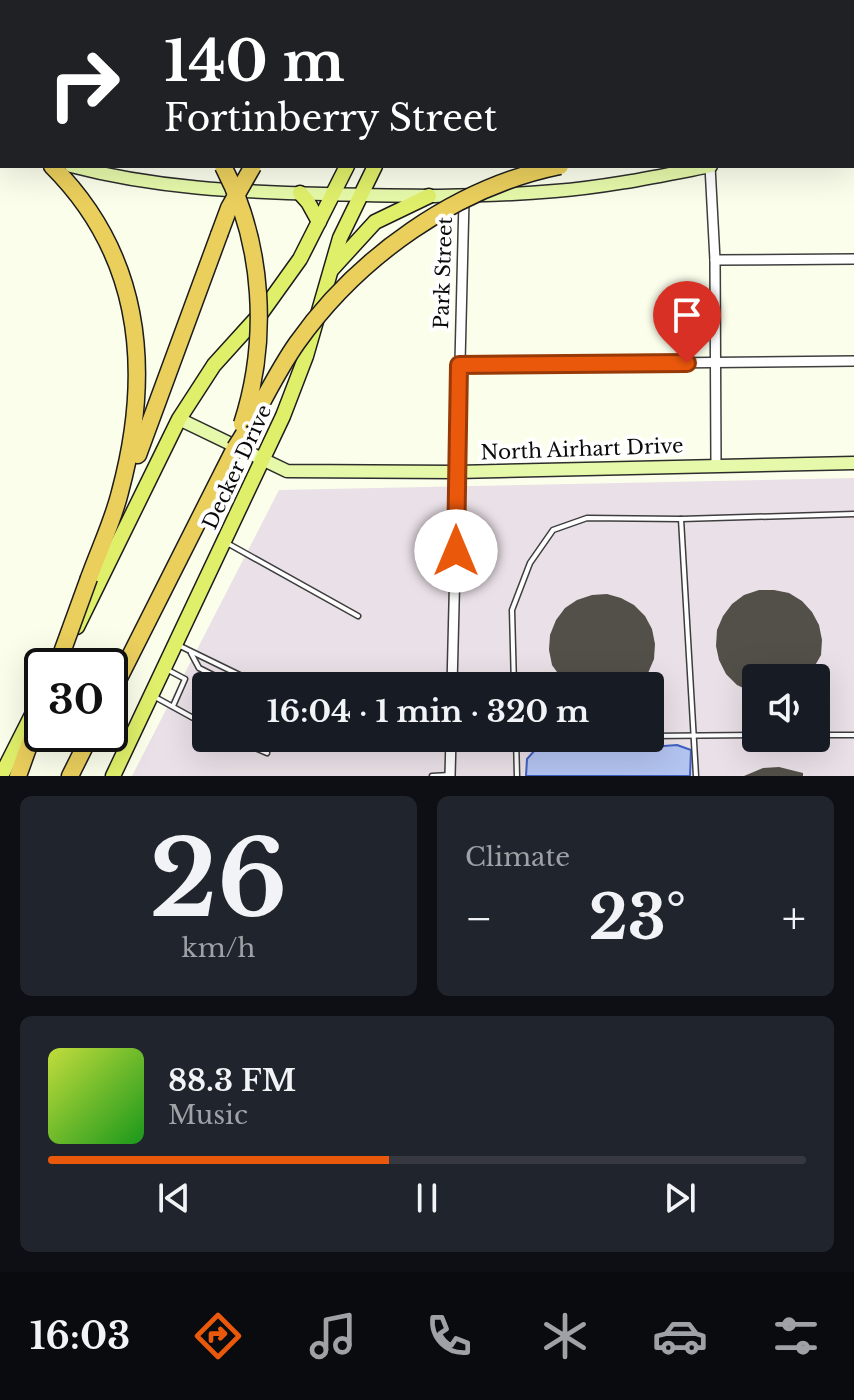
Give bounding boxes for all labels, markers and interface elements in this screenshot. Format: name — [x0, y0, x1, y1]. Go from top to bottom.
text: 140 m — [164, 27, 345, 96]
icon: right — [32, 32, 136, 136]
text: Fortinberry Street — [164, 96, 497, 141]
street label: Park Street — [429, 216, 457, 329]
pin — [653, 281, 721, 363]
icon: arrive — [665, 293, 709, 337]
street label: Decker Drive — [198, 401, 276, 533]
street label: North Airhart Drive — [480, 433, 684, 465]
position arrow — [414, 509, 498, 593]
speed limit sign: 30 — [24, 648, 128, 752]
map controls — [742, 664, 830, 752]
button: sound — [742, 664, 830, 752]
text: 16:04 · 1 min · 320 m — [267, 693, 589, 730]
text: 26 — [150, 815, 287, 944]
text: Climate — [465, 841, 570, 873]
text: 23° — [589, 881, 686, 955]
text: − — [465, 891, 493, 946]
text: + — [782, 891, 806, 946]
text: km/h — [182, 932, 255, 964]
text: 88.3 FM — [168, 1062, 296, 1099]
text: Music — [168, 1099, 248, 1131]
icon: previous — [152, 1176, 196, 1220]
icon: pause — [405, 1176, 449, 1220]
icon: next — [658, 1176, 702, 1220]
icon: directions — [190, 1308, 246, 1364]
icon: music — [305, 1308, 361, 1364]
icon: phone — [421, 1308, 477, 1364]
icon: climate — [537, 1308, 593, 1364]
icon: car — [652, 1308, 708, 1364]
icon: filters — [768, 1308, 824, 1364]
text: 16:03 — [30, 1314, 130, 1359]

